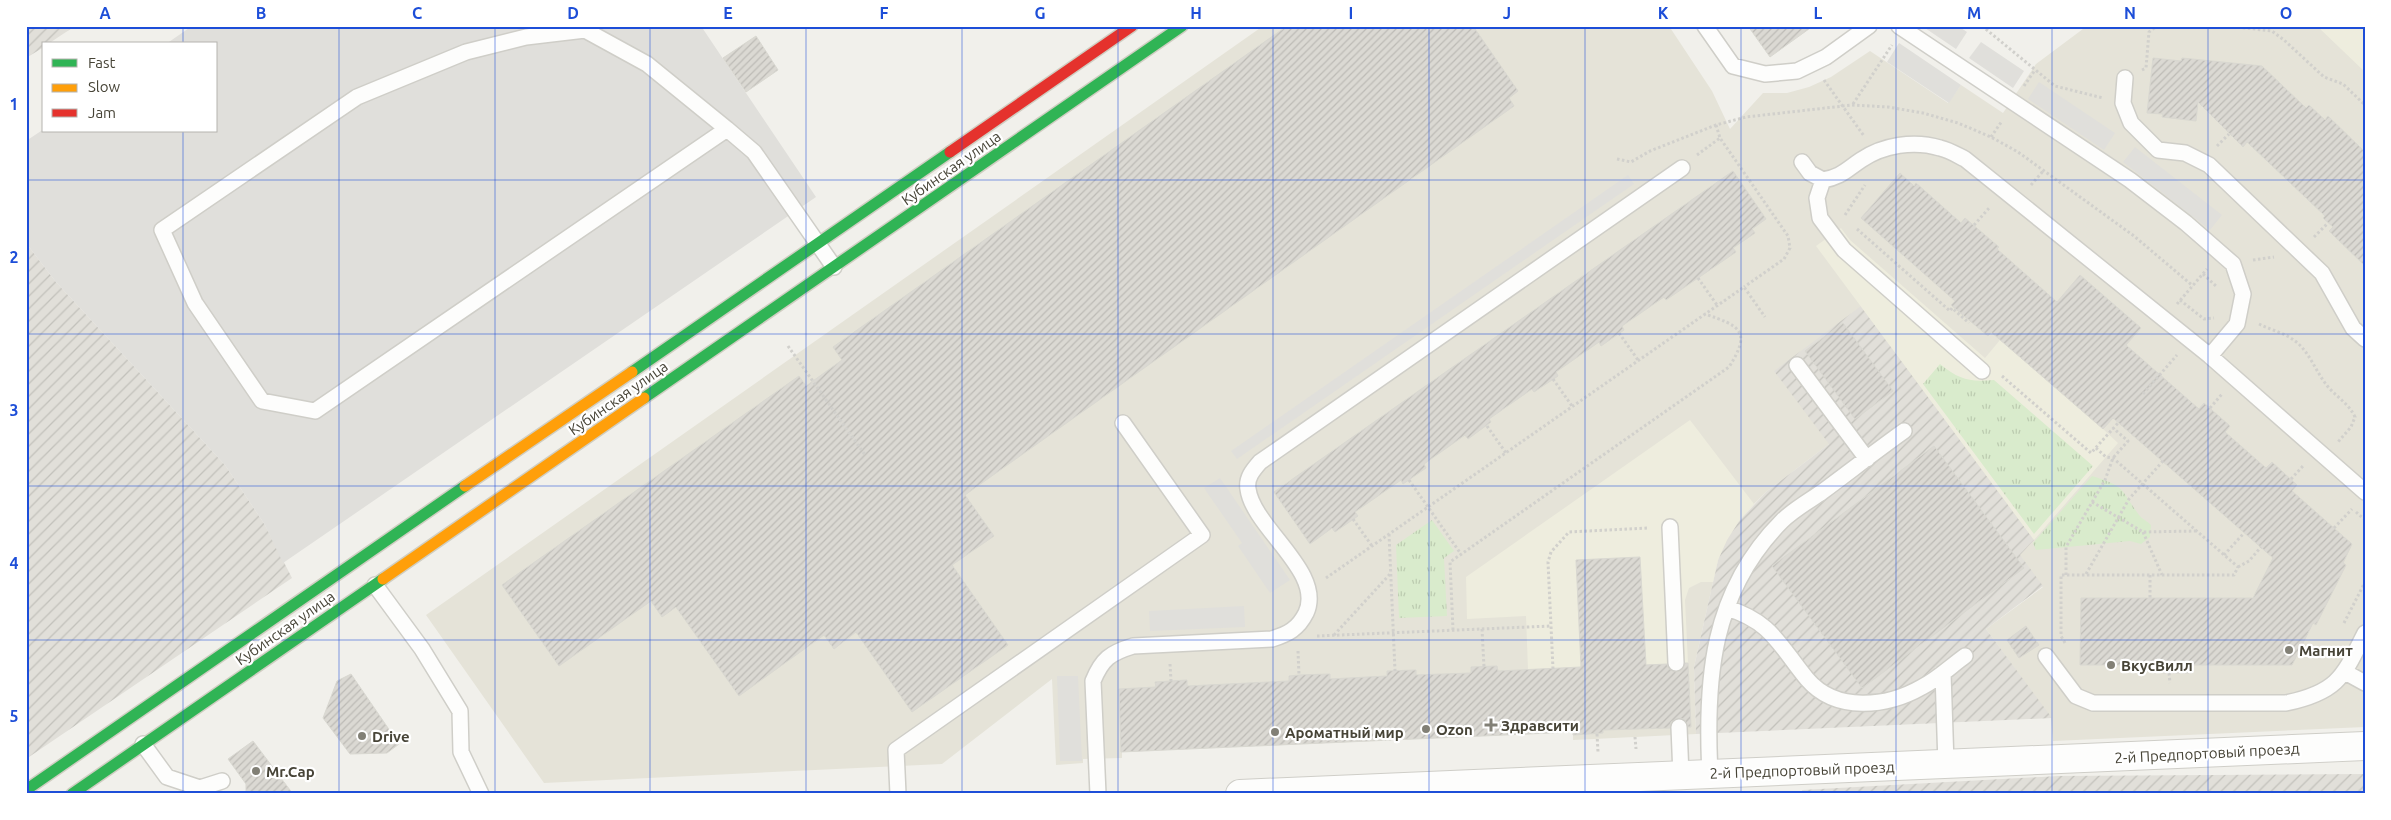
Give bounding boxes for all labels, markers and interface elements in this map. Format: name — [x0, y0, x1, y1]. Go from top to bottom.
text: A — [99, 4, 111, 22]
text: B — [256, 4, 266, 22]
text: C — [412, 4, 422, 22]
text: D — [567, 4, 579, 22]
text: E — [723, 4, 733, 22]
text: F — [880, 4, 889, 22]
text: G — [1034, 4, 1046, 22]
text: H — [1190, 4, 1202, 22]
text: I — [1349, 4, 1353, 22]
text: J — [1503, 4, 1511, 22]
text: K — [1658, 4, 1669, 22]
text: L — [1814, 4, 1823, 22]
text: M — [1967, 4, 1981, 22]
text: N — [2124, 4, 2136, 22]
text: O — [2280, 4, 2292, 22]
legend — [42, 42, 218, 132]
text: Fast — [88, 54, 116, 71]
text: Slow — [88, 78, 121, 95]
text: 1 — [9, 95, 19, 113]
text: Jam — [88, 104, 116, 121]
street label: Кубинская улица — [898, 127, 1004, 209]
text: 2 — [9, 248, 19, 266]
street label: Кубинская улица — [565, 357, 671, 439]
text: 3 — [9, 401, 19, 419]
text: 4 — [9, 554, 19, 572]
street label: Кубинская улица — [232, 587, 338, 669]
place label: Магнит — [2299, 642, 2353, 659]
marker: Магнит — [2283, 644, 2295, 656]
place label: ВкусВилл — [2121, 657, 2193, 674]
marker: ВкусВилл — [2105, 659, 2117, 671]
text: 5 — [9, 707, 19, 725]
place label: Здравсити — [1501, 717, 1579, 734]
marker: Здравсити — [1485, 719, 1497, 731]
place label: Ozon — [1436, 721, 1473, 738]
marker: Ozon — [1420, 723, 1432, 735]
place label: Ароматный мир — [1285, 724, 1404, 741]
marker: Ароматный мир — [1269, 726, 1281, 738]
place label: Drive — [372, 728, 410, 745]
marker: Drive — [356, 730, 368, 742]
street label: 2-й Предпортовый проезд — [2114, 740, 2300, 766]
street label: 2-й Предпортовый проезд — [1709, 758, 1895, 782]
place label: Mr.Cap — [266, 763, 315, 780]
marker: Mr.Cap — [250, 765, 262, 777]

